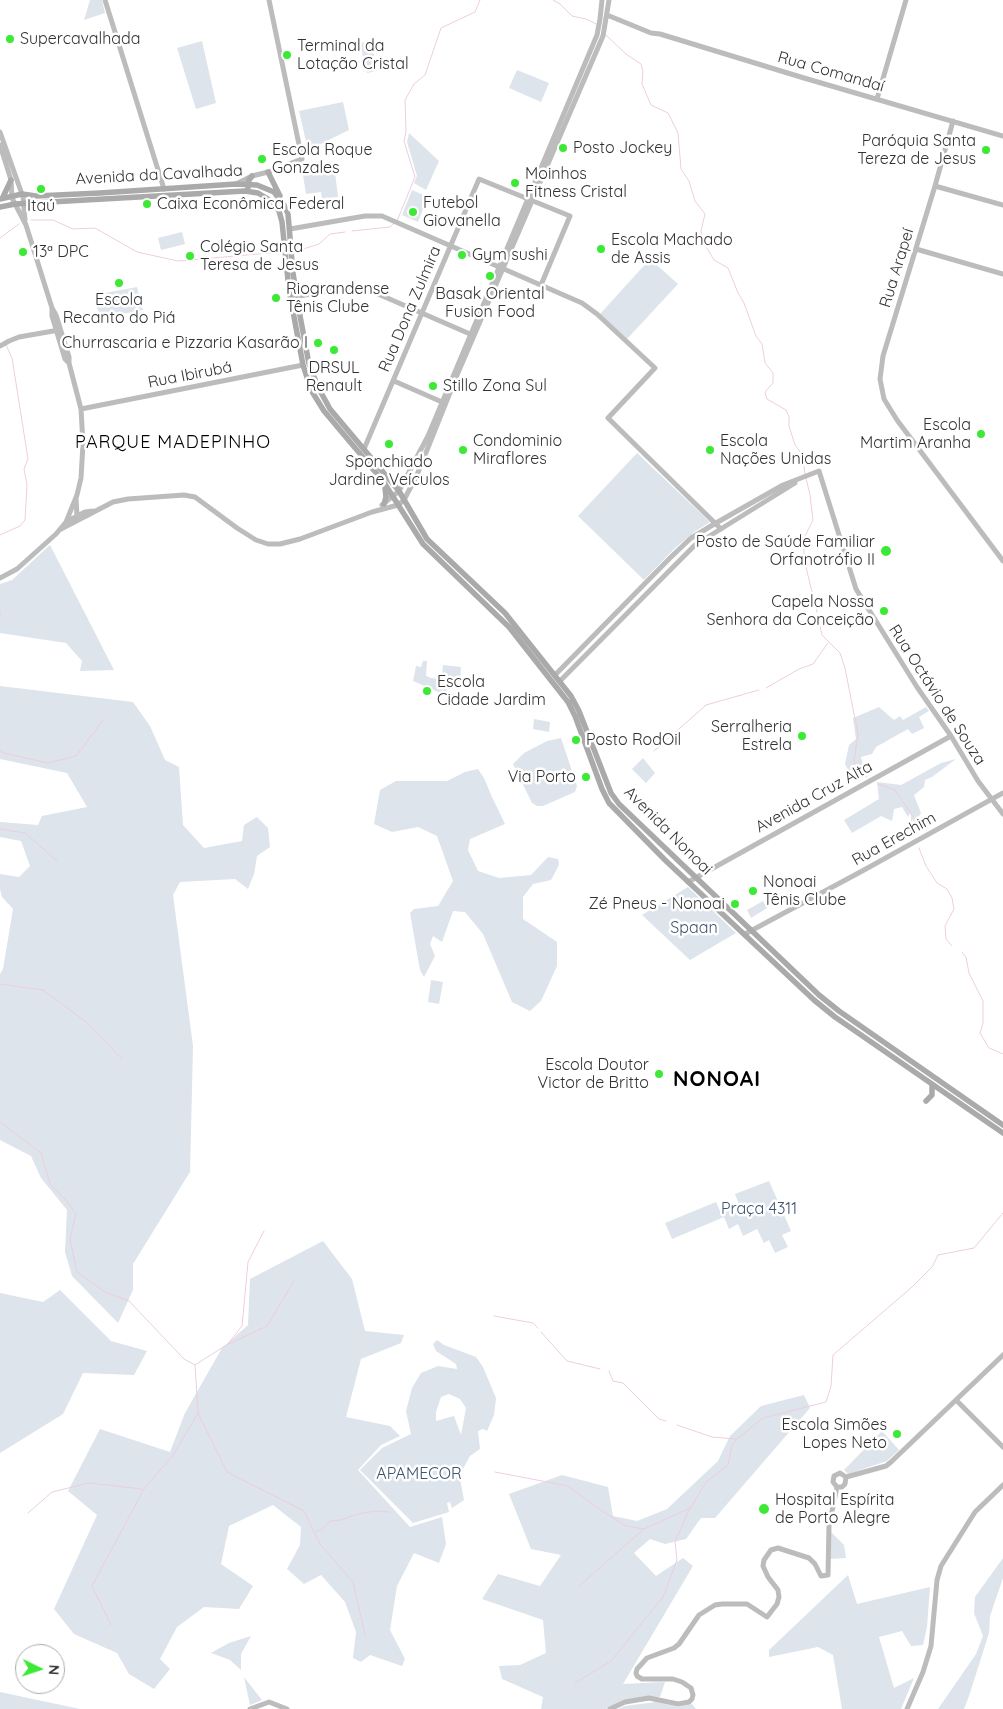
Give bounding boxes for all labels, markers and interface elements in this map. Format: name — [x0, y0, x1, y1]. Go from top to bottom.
place label: Supercavalhada — [20, 29, 140, 49]
marker: Supercavalhada — [4, 33, 16, 45]
place label: Terminal da Lotação Cristal — [297, 36, 409, 74]
street label: Rua Comandaí — [775, 48, 887, 96]
marker: Terminal da Lotação Cristal — [281, 49, 293, 61]
place label: Paróquia Santa Tereza de Jesus — [857, 131, 976, 169]
place label: Posto Jockey — [573, 138, 672, 158]
place label: Escola Roque Gonzales — [272, 140, 372, 178]
marker: Posto Jockey — [557, 142, 569, 154]
marker: Paróquia Santa Tereza de Jesus — [980, 144, 992, 156]
marker: Escola Roque Gonzales — [256, 153, 268, 165]
street label: Avenida da Cavalhada — [75, 161, 243, 189]
place label: Moinhos Fitness Cristal — [525, 164, 627, 202]
marker: Moinhos Fitness Cristal — [509, 177, 521, 189]
marker: Itaú — [35, 183, 47, 195]
place label: Futebol Giovanella — [423, 193, 501, 231]
place label: Caixa Econômica Federal — [157, 194, 345, 214]
place label: Itaú — [27, 196, 55, 216]
marker: Caixa Econômica Federal — [141, 198, 153, 210]
marker: Futebol Giovanella — [407, 206, 419, 218]
street label: Rua Arapeí — [876, 226, 918, 310]
place label: Escola Machado de Assis — [611, 230, 733, 268]
place label: Colégio Santa Teresa de Jesus — [200, 237, 319, 275]
place label: 13ª DPC — [33, 242, 89, 262]
street label: Rua Dona Zulmira — [375, 243, 445, 375]
marker: Escola Machado de Assis — [595, 243, 607, 255]
place label: Gym sushi — [472, 245, 548, 265]
marker: 13ª DPC — [17, 246, 29, 258]
marker: Gym sushi — [456, 249, 468, 261]
marker: Colégio Santa Teresa de Jesus — [184, 250, 196, 262]
marker: Basak Oriental Fusion Food — [484, 270, 496, 282]
marker: Escola Recanto do Piá — [113, 277, 125, 289]
place label: Riograndense Tênis Clube — [286, 279, 389, 317]
place label: Basak Oriental Fusion Food — [435, 284, 545, 322]
place label: Escola Recanto do Piá — [63, 290, 175, 328]
marker: Riograndense Tênis Clube — [270, 292, 282, 304]
place label: Churrascaria e Pizzaria Kasarão I — [62, 333, 308, 353]
marker: Churrascaria e Pizzaria Kasarão I — [312, 337, 324, 349]
marker: DRSUL Renault — [328, 344, 340, 356]
street label: Rua Ibirubá — [146, 357, 234, 393]
place label: DRSUL Renault — [306, 358, 362, 396]
place label: Stillo Zona Sul — [443, 376, 547, 396]
marker: Stillo Zona Sul — [427, 380, 439, 392]
place label: Escola Martim Aranha — [860, 415, 971, 453]
marker: Escola Martim Aranha — [975, 428, 987, 440]
place label: Condominio Miraflores — [473, 431, 562, 469]
place label: Escola Nações Unidas — [720, 431, 831, 469]
district label: PARQUE MADEPINHO — [73, 432, 273, 454]
marker: Sponchiado Jardine Veículos — [383, 438, 395, 450]
marker: Condominio Miraflores — [457, 444, 469, 456]
marker: Escola Nações Unidas — [704, 444, 716, 456]
place label: Sponchiado Jardine Veículos — [328, 452, 450, 490]
place label: Posto de Saúde Familiar Orfanotrófio II — [696, 532, 875, 570]
marker: Posto de Saúde Familiar Orfanotrófio II — [879, 544, 893, 558]
place label: Capela Nossa Senhora da Conceição — [706, 592, 874, 630]
marker: Capela Nossa Senhora da Conceição — [878, 605, 890, 617]
street label: Rua Octávio de Souza — [884, 621, 990, 769]
place label: Escola Cidade Jardim — [437, 672, 546, 710]
marker: Escola Cidade Jardim — [421, 685, 433, 697]
place label: Serralheria Estrela — [711, 717, 792, 755]
place label: Posto RodOil — [586, 730, 681, 750]
marker: Serralheria Estrela — [796, 730, 808, 742]
marker: Posto RodOil — [570, 734, 582, 746]
street label: Avenida Cruz Alta — [752, 757, 876, 837]
place label: Via Porto — [508, 767, 576, 787]
marker: Via Porto — [580, 771, 592, 783]
street label: Avenida Nonoai — [620, 783, 716, 879]
street label: Rua Erechim — [849, 808, 939, 870]
place label: Nonoai Tênis Clube — [763, 872, 846, 910]
marker: Nonoai Tênis Clube — [747, 885, 759, 897]
place label: Zé Pneus - Nonoai — [589, 894, 725, 914]
marker: Zé Pneus - Nonoai — [729, 898, 741, 910]
park label: Spaan — [670, 918, 718, 938]
place label: Escola Doutor Victor de Britto — [538, 1055, 649, 1093]
district label: NONOAI — [672, 1067, 762, 1093]
marker: Escola Doutor Victor de Britto — [653, 1068, 665, 1080]
park label: Praça 4311 — [721, 1199, 797, 1219]
place label: Escola Simões Lopes Neto — [781, 1415, 887, 1453]
marker: Escola Simões Lopes Neto — [891, 1428, 903, 1440]
park label: APAMECOR — [376, 1464, 462, 1484]
place label: Hospital Espírita de Porto Alegre — [775, 1490, 894, 1528]
marker: Hospital Espírita de Porto Alegre — [757, 1502, 771, 1516]
north arrow — [15, 1644, 65, 1694]
text: N — [45, 1664, 63, 1676]

